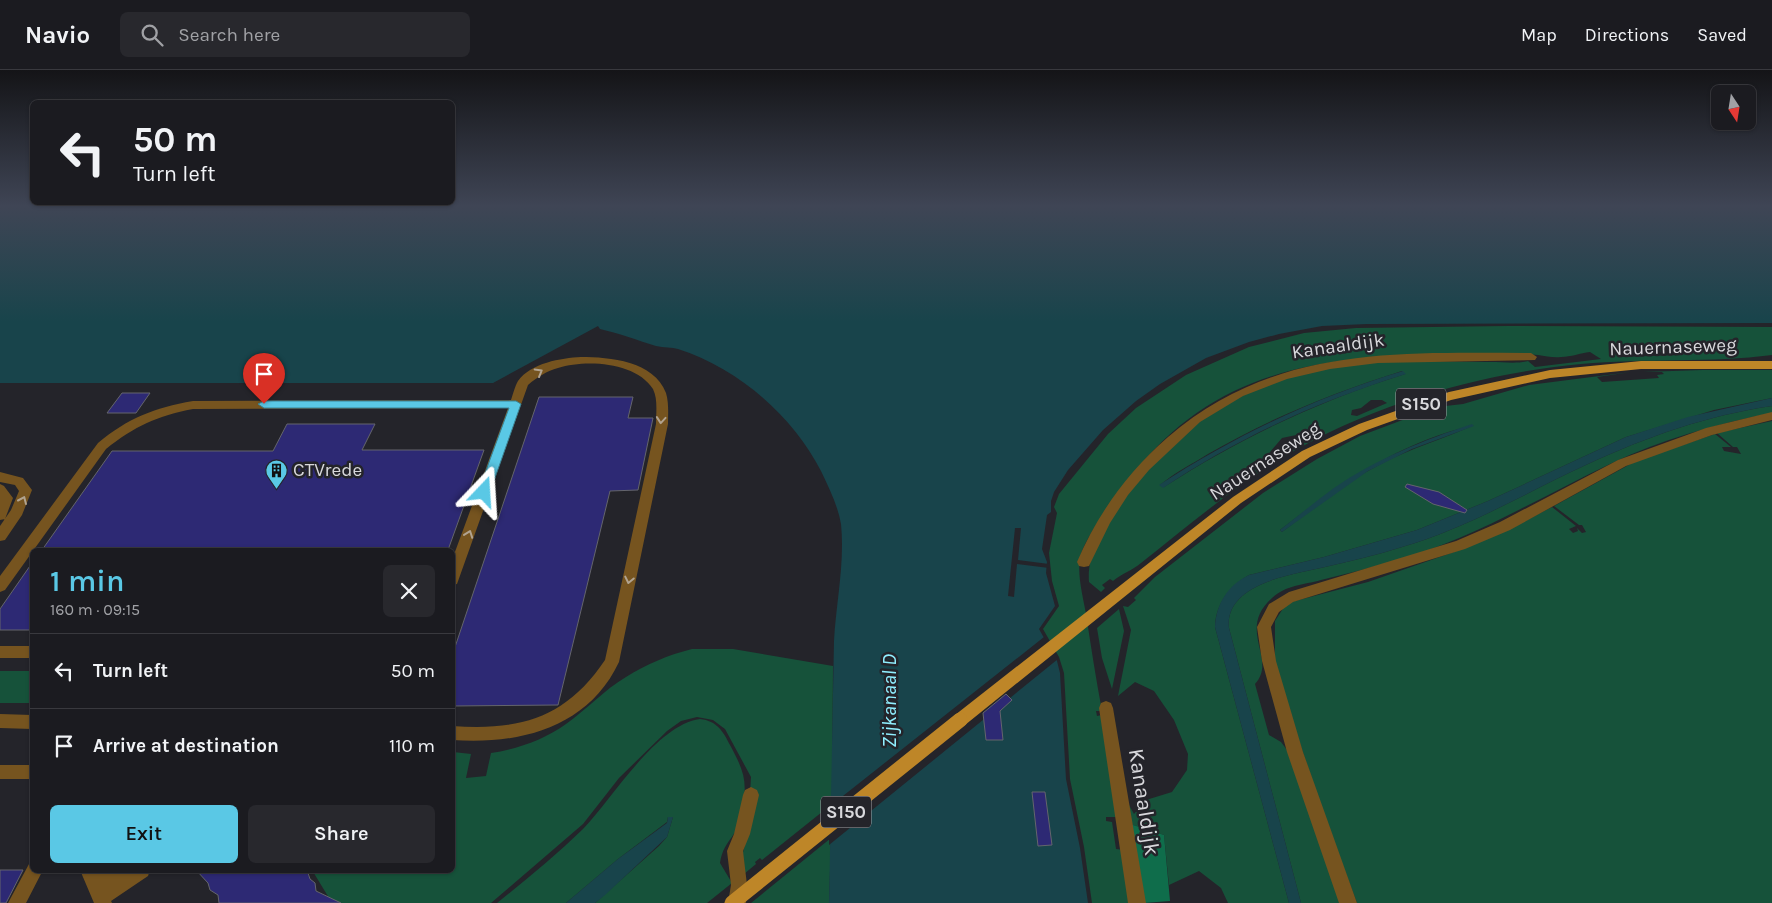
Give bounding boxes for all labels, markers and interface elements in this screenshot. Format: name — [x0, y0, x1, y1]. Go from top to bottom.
search box — [120, 12, 470, 57]
text: Navio — [25, 21, 90, 49]
icon: search — [138, 21, 166, 49]
text: Search here — [178, 24, 280, 46]
text: Map — [1521, 24, 1557, 46]
text: Directions — [1585, 24, 1669, 46]
text: Saved — [1697, 24, 1747, 46]
north arrow — [1711, 85, 1756, 130]
map controls — [1711, 85, 1756, 130]
text: 50 m — [133, 119, 218, 160]
icon: left — [50, 120, 115, 185]
text: Turn left — [133, 161, 216, 187]
street label: Kanaaldijk — [1290, 329, 1386, 363]
street label: Nauernaseweg — [1609, 334, 1737, 360]
pin — [243, 353, 285, 404]
icon: arrive — [250, 360, 278, 388]
one-way arrow — [534, 368, 543, 378]
road number: S150 — [1396, 388, 1446, 419]
one-way arrow — [656, 417, 667, 425]
street label: Nauernaseweg — [1206, 417, 1325, 505]
building icon: CTVrede — [265, 458, 289, 489]
place label: CTVrede — [293, 459, 362, 481]
position arrow — [457, 465, 509, 517]
one-way arrow — [16, 496, 27, 505]
one-way arrow — [463, 530, 473, 539]
text: 1 min — [50, 563, 124, 599]
button: close — [383, 565, 435, 617]
one-way arrow — [624, 575, 635, 584]
text: 160 m · 09:15 — [50, 600, 140, 619]
water label: Zijkanaal D — [878, 654, 901, 748]
icon: left — [50, 657, 78, 685]
text: Turn left — [93, 660, 168, 682]
text: 50 m — [391, 660, 435, 682]
icon: arrive — [50, 732, 78, 760]
text: Arrive at destination — [93, 735, 279, 757]
text: 110 m — [389, 735, 435, 757]
street label: Kanaaldijk — [1123, 747, 1165, 857]
road number: S150 — [821, 796, 871, 828]
button: Exit — [50, 805, 238, 863]
button: Share — [248, 805, 435, 863]

